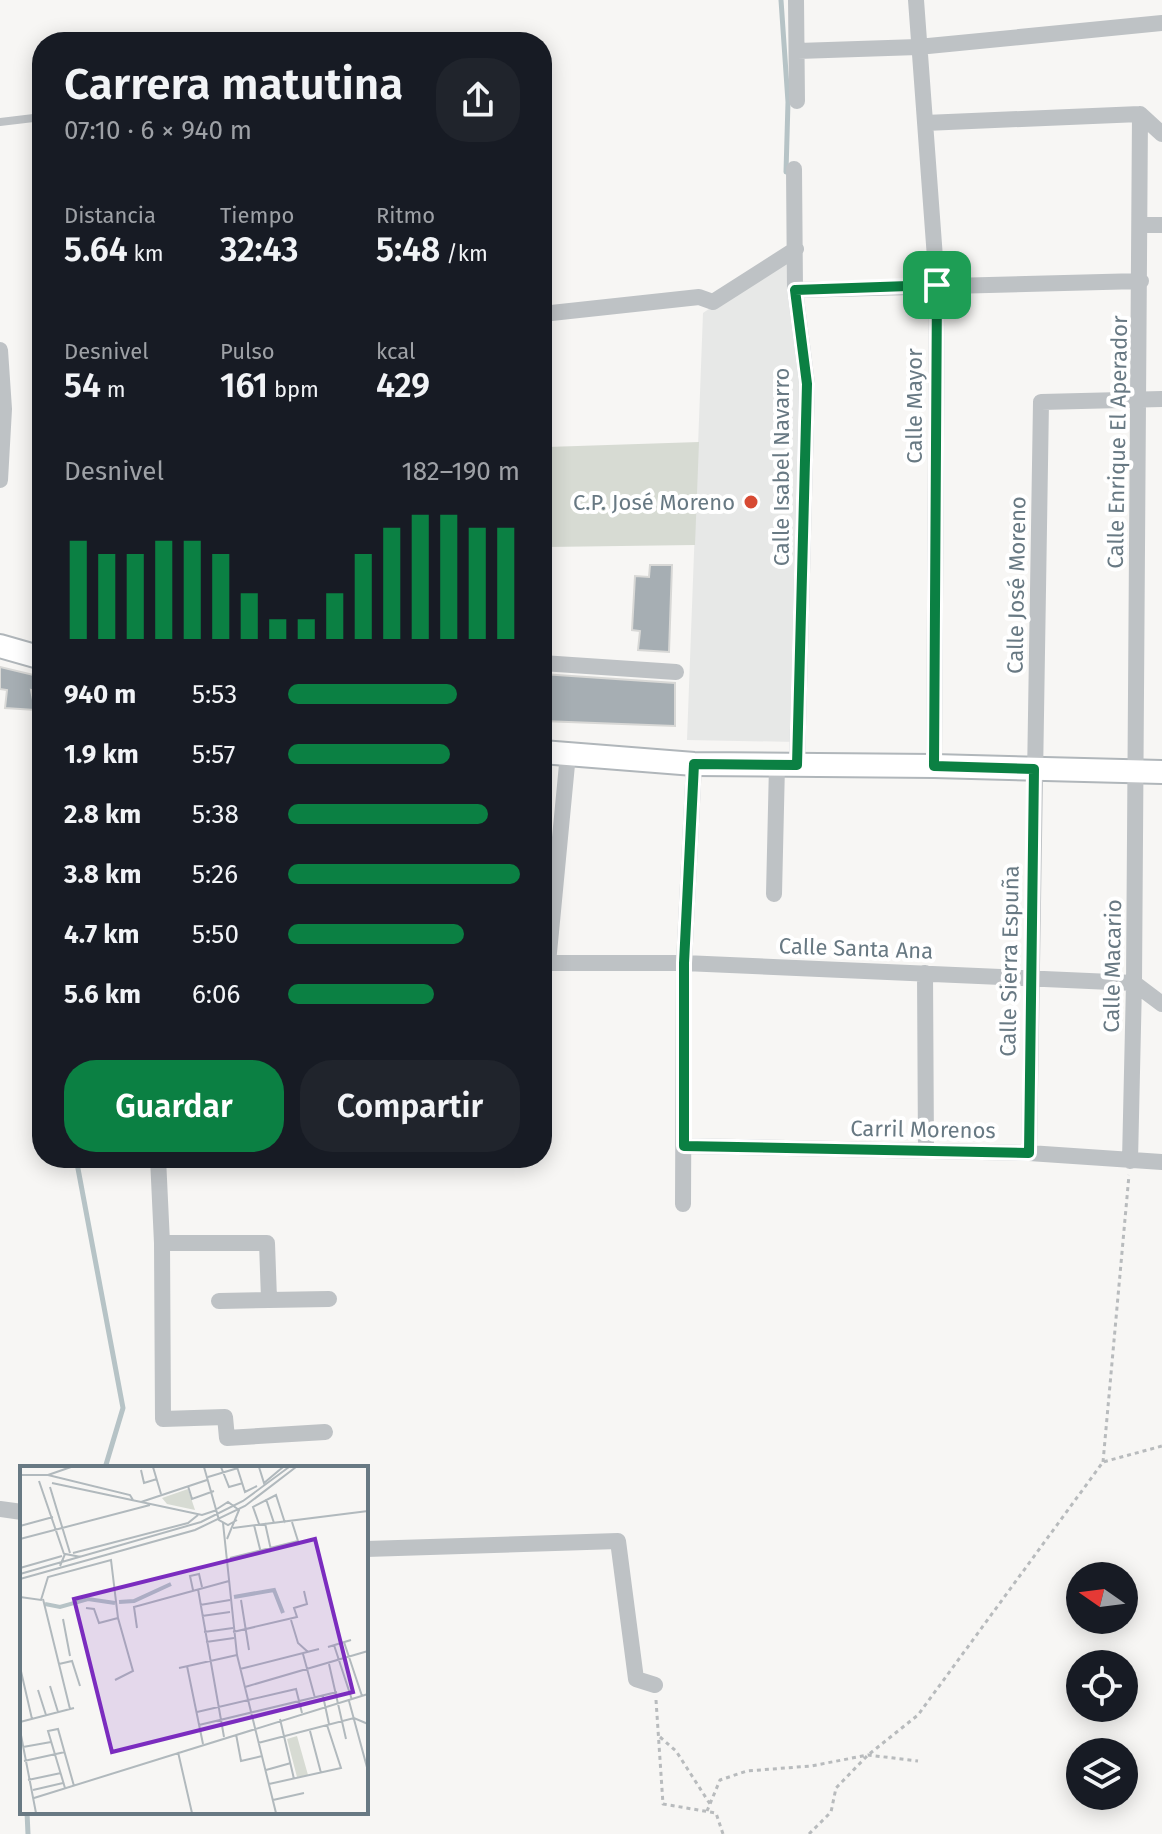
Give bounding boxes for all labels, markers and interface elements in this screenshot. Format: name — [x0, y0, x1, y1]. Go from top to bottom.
text: Carrera matutina — [64, 58, 403, 111]
button: share — [436, 58, 520, 142]
text: 07:10 · 6 × 940 m — [64, 115, 252, 146]
text: Distancia — [64, 202, 156, 229]
text: Tiempo — [220, 202, 294, 229]
text: Ritmo — [376, 202, 435, 229]
text: 5.64 — [64, 229, 128, 270]
text: 32:43 — [220, 229, 298, 270]
text: 5:48 — [376, 229, 440, 270]
text: km — [128, 240, 164, 267]
text: /km — [440, 240, 488, 267]
pin — [903, 251, 971, 319]
icon: arrive — [915, 263, 959, 307]
street label: Calle Enrique El Aperador — [1102, 315, 1133, 569]
text: Desnivel — [64, 338, 149, 365]
text: Pulso — [220, 338, 275, 365]
text: kcal — [376, 338, 416, 365]
street label: Calle Mayor — [901, 348, 928, 464]
text: 54 — [64, 365, 101, 406]
text: 161 — [220, 365, 268, 406]
text: 429 — [376, 365, 430, 406]
street label: Calle Isabel Navarro — [768, 368, 795, 566]
text: m — [101, 376, 126, 403]
text: bpm — [268, 376, 319, 403]
text: Desnivel — [64, 456, 164, 487]
text: 182–190 m — [402, 456, 520, 487]
place label: C.P. José Moreno — [573, 489, 735, 516]
marker: C.P. José Moreno — [742, 493, 760, 511]
street label: Calle José Moreno — [1001, 496, 1032, 674]
text: 940 m — [64, 679, 136, 710]
text: 5:53 — [192, 679, 237, 710]
text: 1.9 km — [64, 739, 139, 770]
text: 5:57 — [192, 739, 235, 770]
text: 2.8 km — [64, 799, 141, 830]
text: 5:38 — [192, 799, 239, 830]
text: 3.8 km — [64, 859, 141, 890]
text: 5:26 — [192, 859, 238, 890]
street label: Calle Sierra Espuña — [994, 865, 1025, 1057]
street label: Calle Macario — [1098, 899, 1127, 1033]
text: 4.7 km — [64, 919, 140, 950]
text: 5:50 — [192, 919, 239, 950]
street label: Calle Santa Ana — [778, 932, 934, 965]
text: 5.6 km — [64, 979, 141, 1010]
text: 6:06 — [192, 979, 240, 1010]
button: Guardar — [64, 1060, 284, 1152]
button: Compartir — [300, 1060, 520, 1152]
street label: Carril Morenos — [850, 1115, 996, 1144]
inset map — [20, 1466, 368, 1814]
north arrow — [1066, 1562, 1138, 1634]
map controls — [1066, 1562, 1138, 1810]
button: locate — [1066, 1650, 1138, 1722]
button: layers — [1066, 1738, 1138, 1810]

